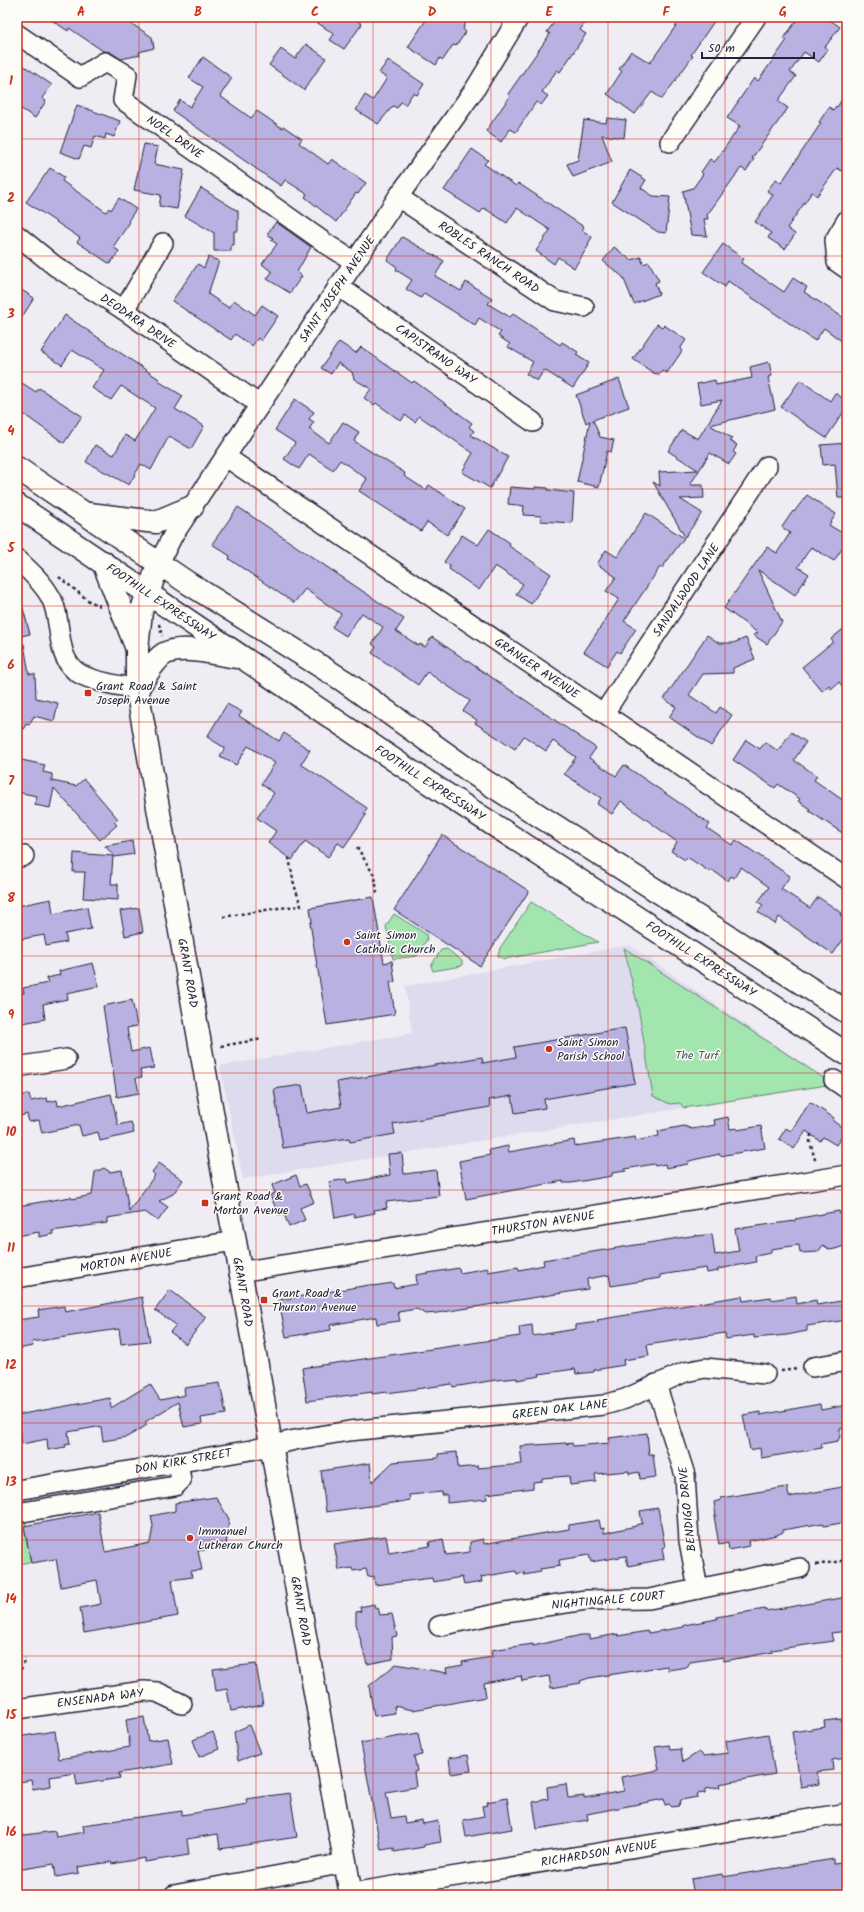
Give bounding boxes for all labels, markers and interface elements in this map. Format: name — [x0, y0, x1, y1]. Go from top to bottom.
text: A — [77, 2, 85, 23]
text: B — [194, 2, 202, 23]
text: C — [311, 2, 319, 23]
text: D — [428, 2, 437, 23]
text: E — [545, 2, 553, 23]
text: F — [662, 2, 670, 23]
text: G — [779, 2, 787, 23]
scale bar — [702, 34, 814, 60]
text: 50 m — [708, 39, 735, 58]
text: 1 — [9, 71, 13, 92]
street label: NOEL DRIVE — [142, 111, 208, 165]
text: 2 — [7, 188, 15, 209]
street label: ROBLES RANCH ROAD — [434, 216, 543, 299]
street label: SAINT JOSEPH AVENUE — [294, 231, 381, 347]
street label: DEODARA DRIVE — [96, 289, 180, 354]
text: 3 — [6, 304, 15, 325]
street label: CAPISTRANO WAY — [391, 319, 481, 390]
text: 4 — [7, 421, 15, 442]
text: 5 — [7, 538, 16, 559]
street label: SANDALWOOD LANE — [648, 539, 725, 641]
street label: FOOTHILL EXPRESSWAY — [102, 559, 220, 647]
street label: GRANGER AVENUE — [490, 633, 584, 705]
text: 6 — [7, 655, 15, 676]
place label: Grant Road & Saint Joseph Avenue — [96, 677, 197, 710]
marker: Grant Road & Saint Joseph Avenue — [83, 688, 93, 698]
street label: FOOTHILL EXPRESSWAY — [371, 740, 490, 827]
text: 7 — [8, 771, 15, 792]
text: 8 — [7, 888, 15, 909]
street label: FOOTHILL EXPRESSWAY — [642, 916, 761, 1003]
place label: Saint Simon Catholic Church — [355, 926, 435, 959]
street label: GRANT ROAD — [172, 937, 203, 1010]
marker: Saint Simon Catholic Church — [342, 937, 352, 947]
text: 9 — [8, 1005, 15, 1026]
place label: Saint Simon Parish School — [557, 1033, 624, 1066]
marker: Saint Simon Parish School — [544, 1044, 554, 1054]
park label: The Turf — [675, 1046, 720, 1065]
text: 10 — [6, 1122, 17, 1143]
place label: Grant Road & Morton Avenue — [213, 1187, 289, 1220]
marker: Grant Road & Morton Avenue — [200, 1198, 210, 1208]
street label: THURSTON AVENUE — [490, 1206, 597, 1241]
text: 11 — [7, 1238, 15, 1259]
street label: MORTON AVENUE — [78, 1243, 175, 1278]
street label: GRANT ROAD — [227, 1256, 258, 1329]
place label: Grant Road & Thurston Avenue — [272, 1284, 357, 1317]
marker: Grant Road & Thurston Avenue — [259, 1295, 269, 1305]
text: 12 — [5, 1355, 17, 1376]
street label: GREEN OAK LANE — [511, 1394, 610, 1425]
street label: DON KIRK STREET — [133, 1443, 235, 1479]
street label: BENDIGO DRIVE — [673, 1464, 701, 1553]
text: 13 — [5, 1472, 17, 1493]
place label: Immanuel Lutheran Church — [198, 1522, 283, 1555]
marker: Immanuel Lutheran Church — [185, 1533, 195, 1543]
street label: GRANT ROAD — [285, 1575, 316, 1648]
street label: NIGHTINGALE COURT — [551, 1586, 667, 1615]
text: 14 — [5, 1589, 17, 1610]
street label: ENSENADA WAY — [56, 1684, 146, 1713]
text: 15 — [6, 1705, 18, 1726]
text: 16 — [6, 1822, 16, 1843]
street label: RICHARDSON AVENUE — [539, 1835, 660, 1872]

